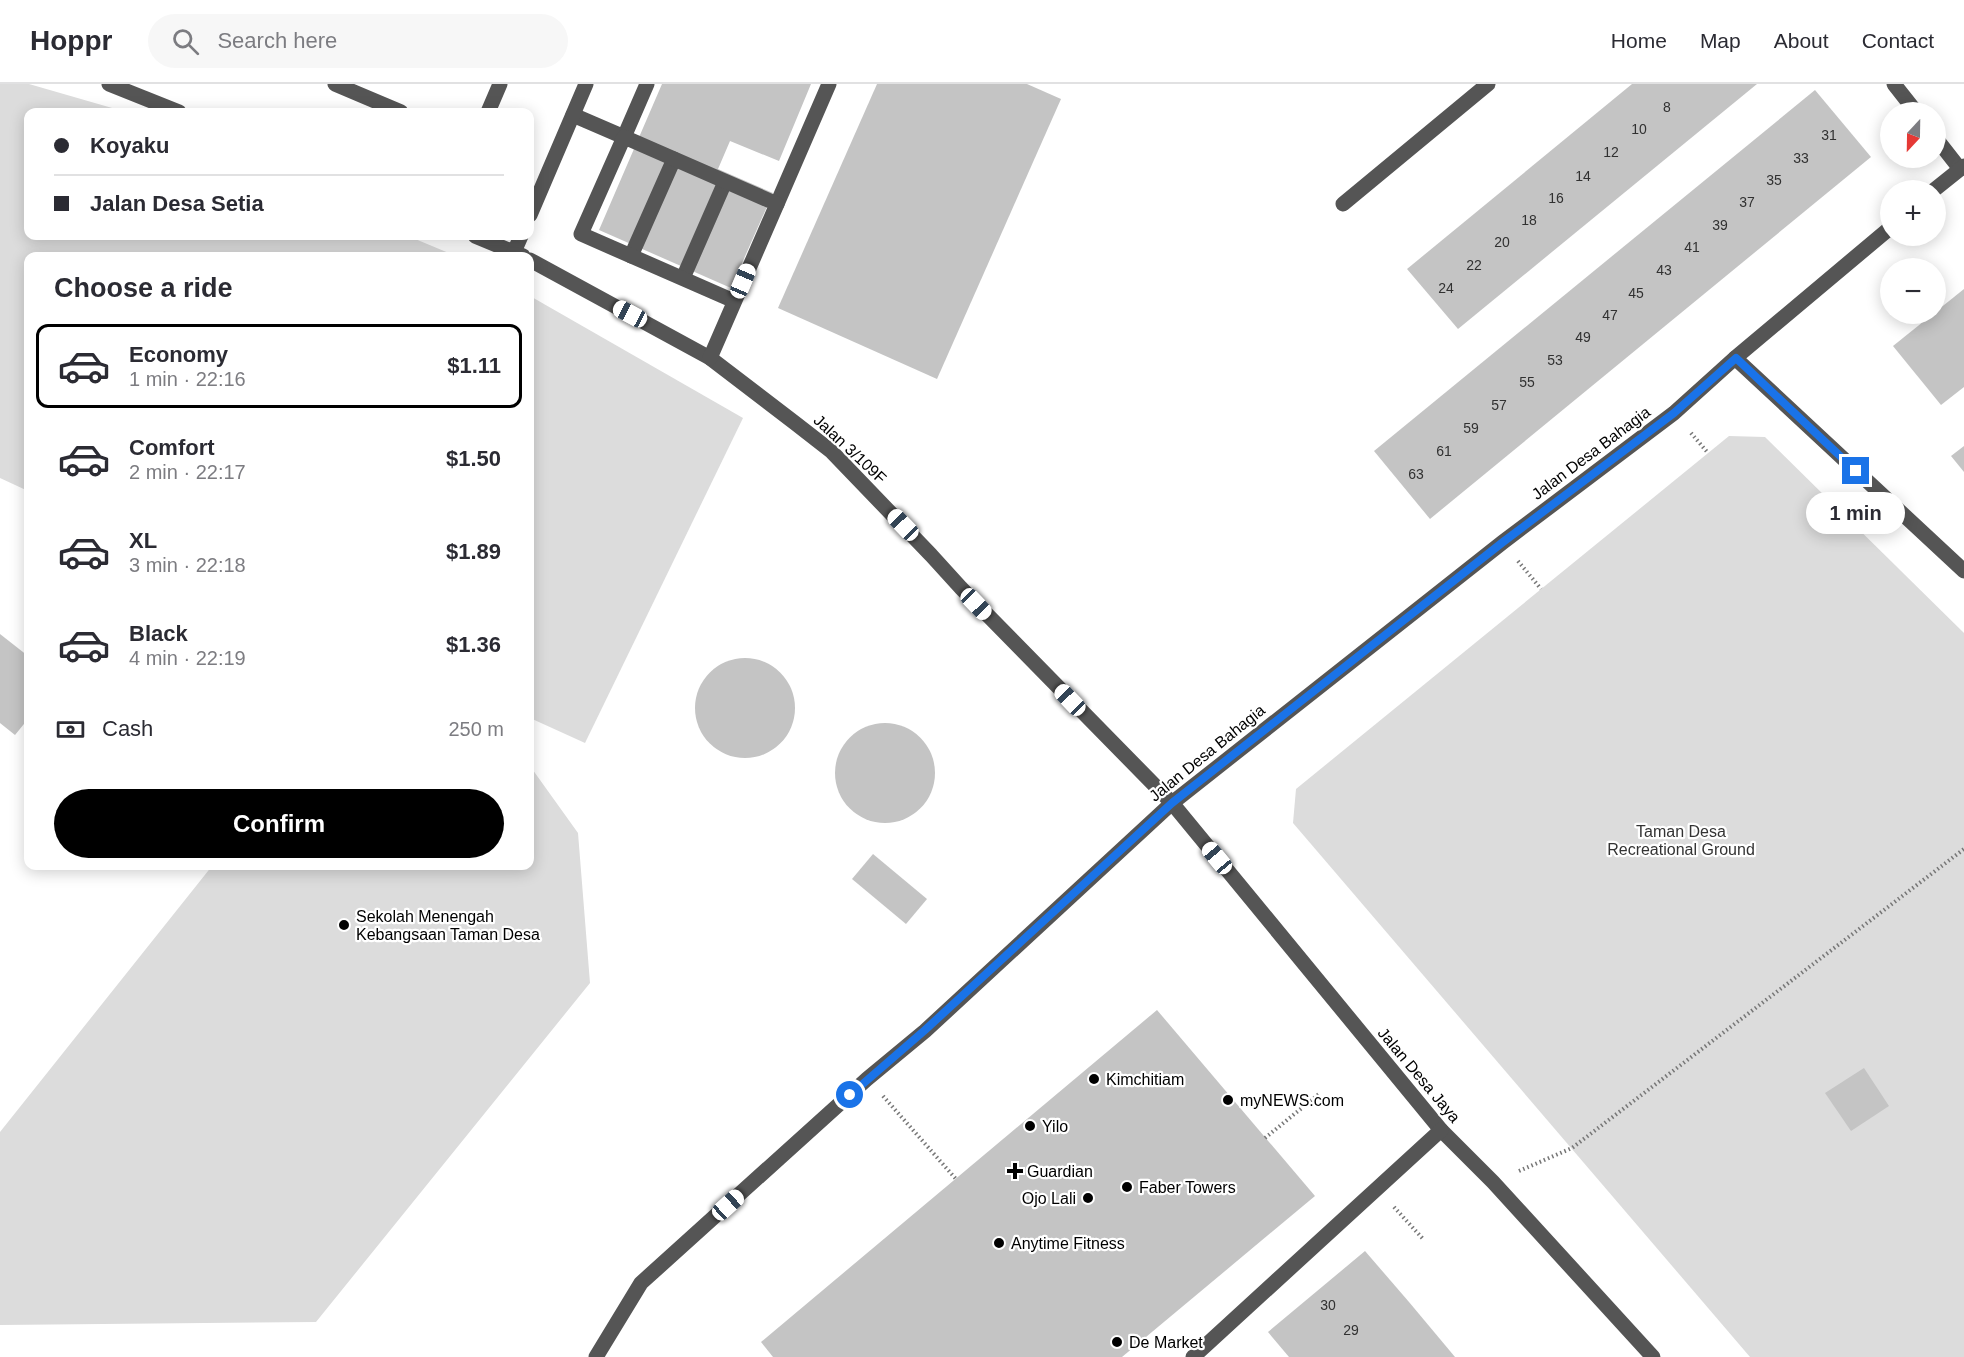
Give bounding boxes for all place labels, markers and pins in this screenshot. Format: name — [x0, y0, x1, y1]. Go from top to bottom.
place label: Sekolah Menengah Kebangsaan Taman Desa — [356, 908, 540, 943]
marker: Sekolah Menengah Kebangsaan Taman Desa — [337, 918, 351, 932]
place label: Kimchitiam — [1106, 1071, 1184, 1088]
marker: Kimchitiam — [1087, 1072, 1101, 1086]
place label: myNEWS.com — [1240, 1092, 1344, 1109]
marker: myNEWS.com — [1221, 1093, 1235, 1107]
place label: Yilo — [1042, 1118, 1068, 1135]
marker: Yilo — [1023, 1119, 1037, 1133]
place label: Guardian — [1027, 1163, 1093, 1180]
marker: Guardian — [1008, 1164, 1022, 1178]
place label: Faber Towers — [1139, 1179, 1236, 1196]
marker: Faber Towers — [1120, 1180, 1134, 1194]
place label: Ojo Lali — [1022, 1190, 1076, 1207]
marker: Ojo Lali — [1081, 1191, 1095, 1205]
place label: Anytime Fitness — [1011, 1235, 1125, 1252]
marker: Anytime Fitness — [992, 1236, 1006, 1250]
place label: De Market — [1129, 1334, 1203, 1351]
marker: De Market — [1110, 1335, 1124, 1349]

